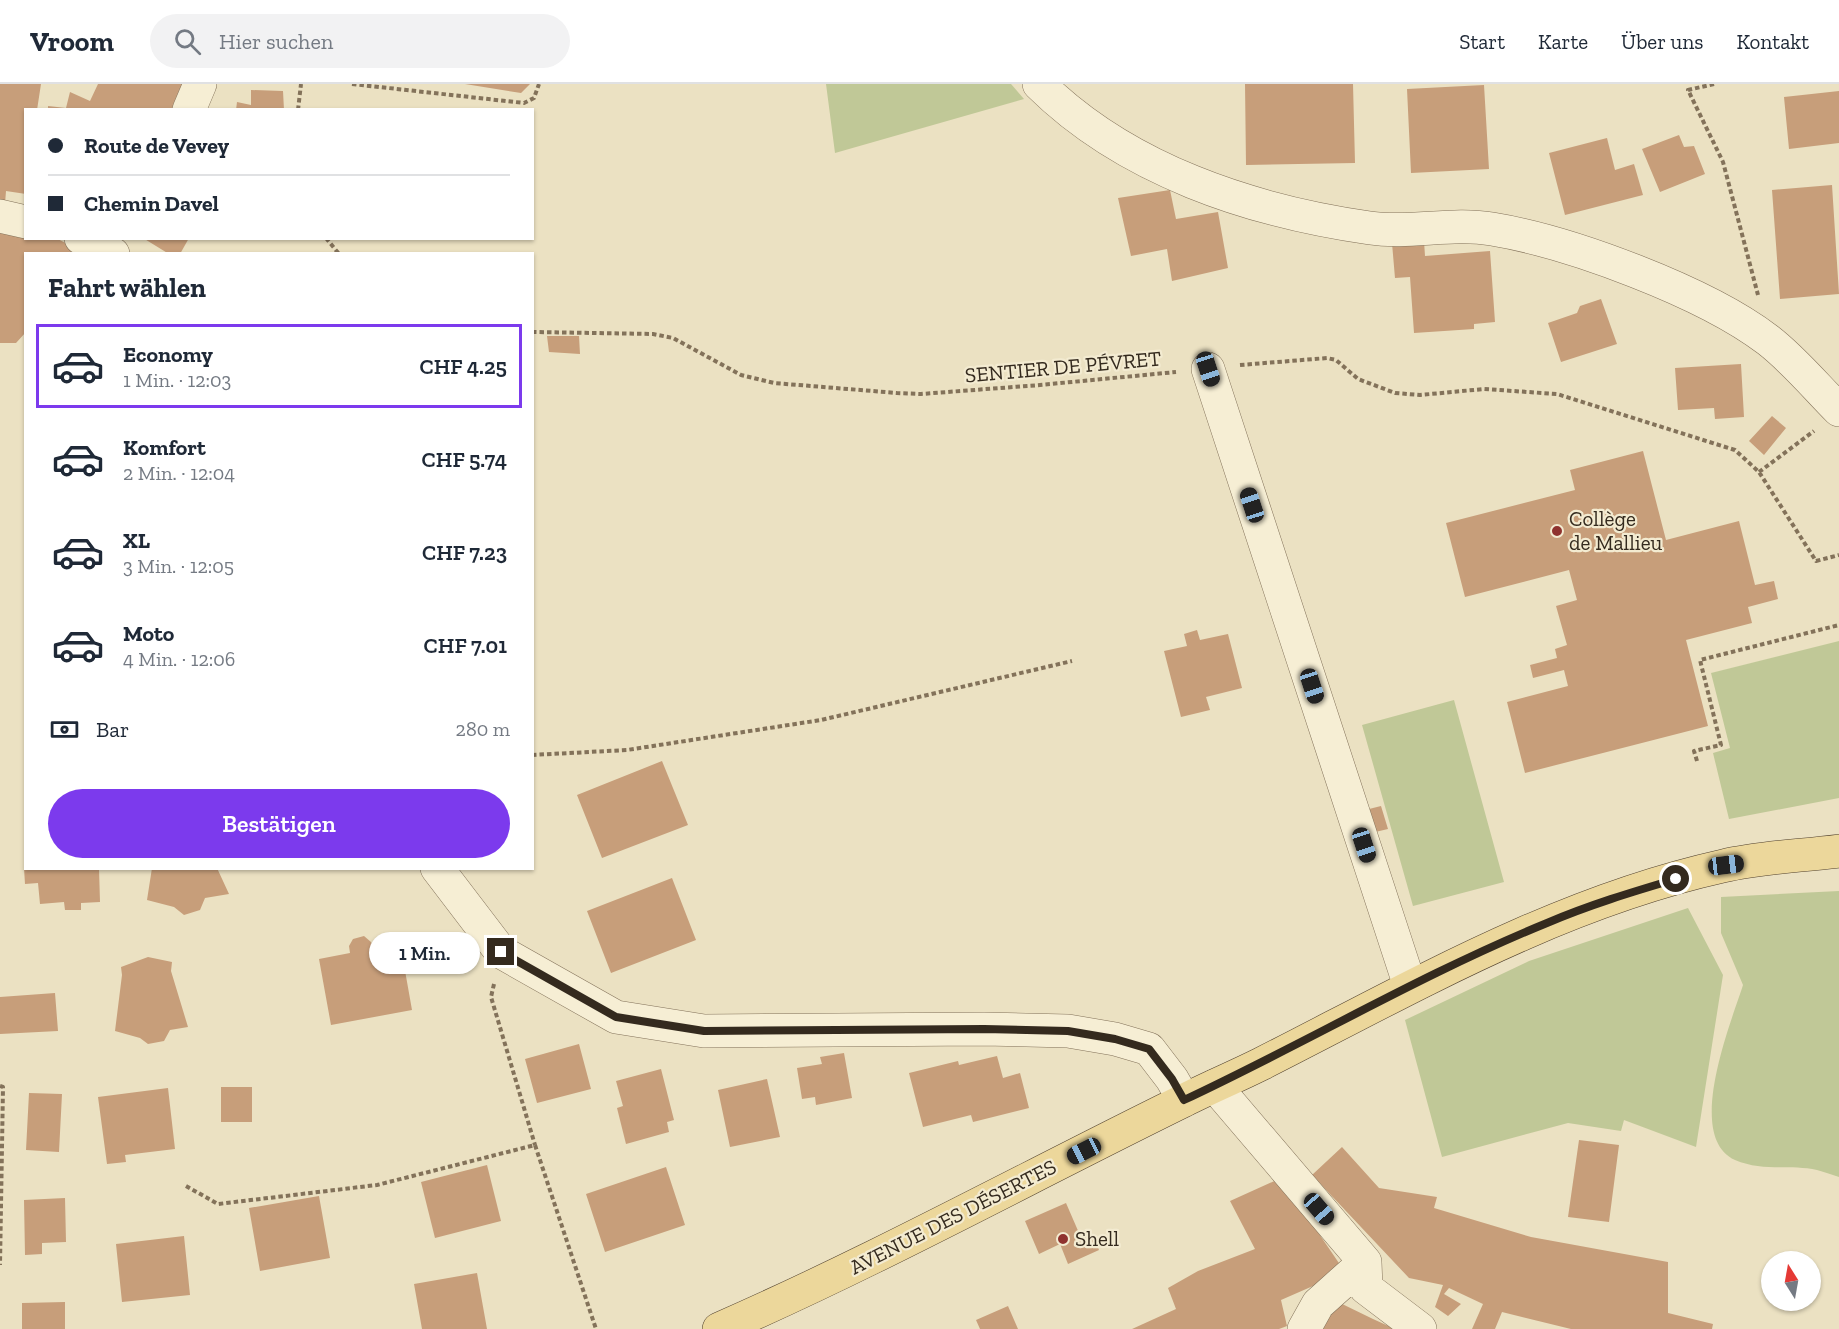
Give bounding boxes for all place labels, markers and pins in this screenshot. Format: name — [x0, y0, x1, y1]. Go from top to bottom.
place label: Collège de Mallieu — [1569, 506, 1663, 555]
marker: Collège de Mallieu — [1550, 524, 1564, 538]
place label: Shell — [1075, 1226, 1119, 1251]
marker: Shell — [1056, 1232, 1070, 1246]

